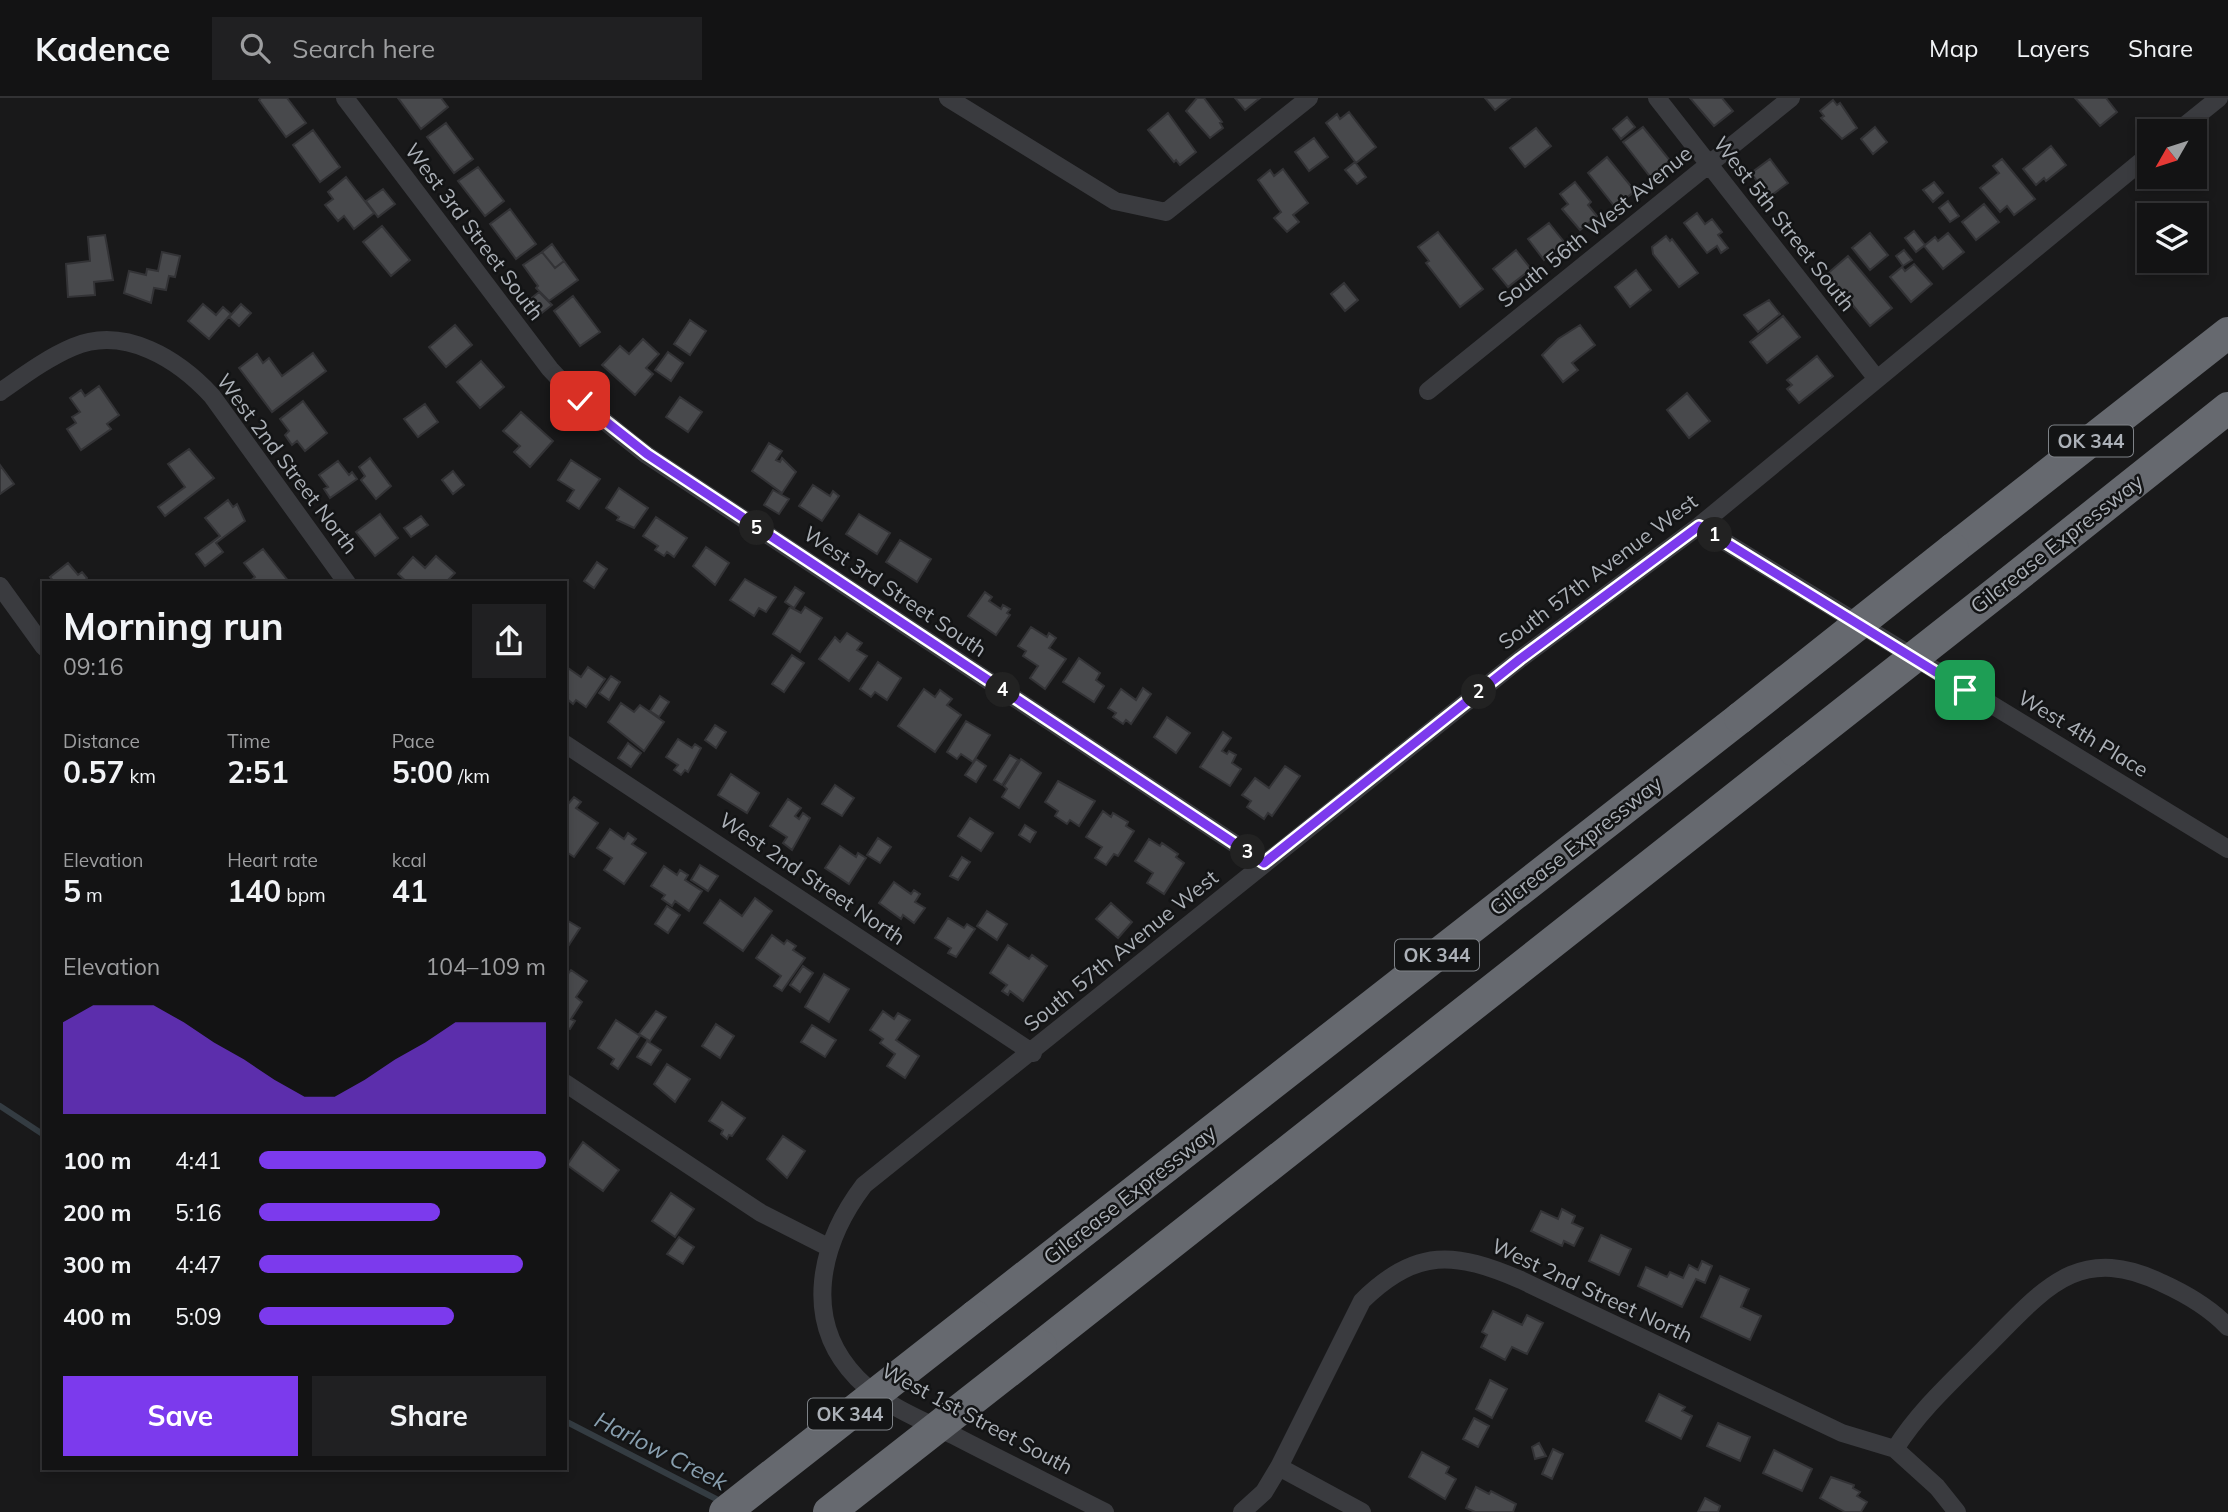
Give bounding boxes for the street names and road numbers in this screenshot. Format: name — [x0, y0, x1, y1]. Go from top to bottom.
street label: West 5th Street South — [1708, 131, 1861, 316]
street label: West 3rd Street South — [400, 138, 550, 325]
street label: South 56th West Avenue — [1492, 140, 1697, 313]
street label: West 2nd Street North — [212, 368, 364, 559]
road number: OK 344 — [2049, 426, 2133, 456]
street label: Gilcrease Expressway — [1965, 468, 2148, 619]
street label: South 57th Avenue West — [1493, 488, 1702, 655]
street label: West 3rd Street South — [799, 520, 992, 662]
street label: West 4th Place — [2014, 684, 2153, 782]
street label: Gilcrease Expressway — [1484, 770, 1667, 921]
street label: West 2nd Street North — [715, 806, 911, 950]
street label: South 57th Avenue West — [1018, 864, 1223, 1037]
road number: OK 344 — [1395, 940, 1479, 970]
street label: Gilcrease Expressway — [1038, 1119, 1221, 1270]
street label: West 2nd Street North — [1488, 1232, 1697, 1348]
street label: West 1st Street South — [877, 1357, 1078, 1480]
road number: OK 344 — [808, 1398, 892, 1430]

